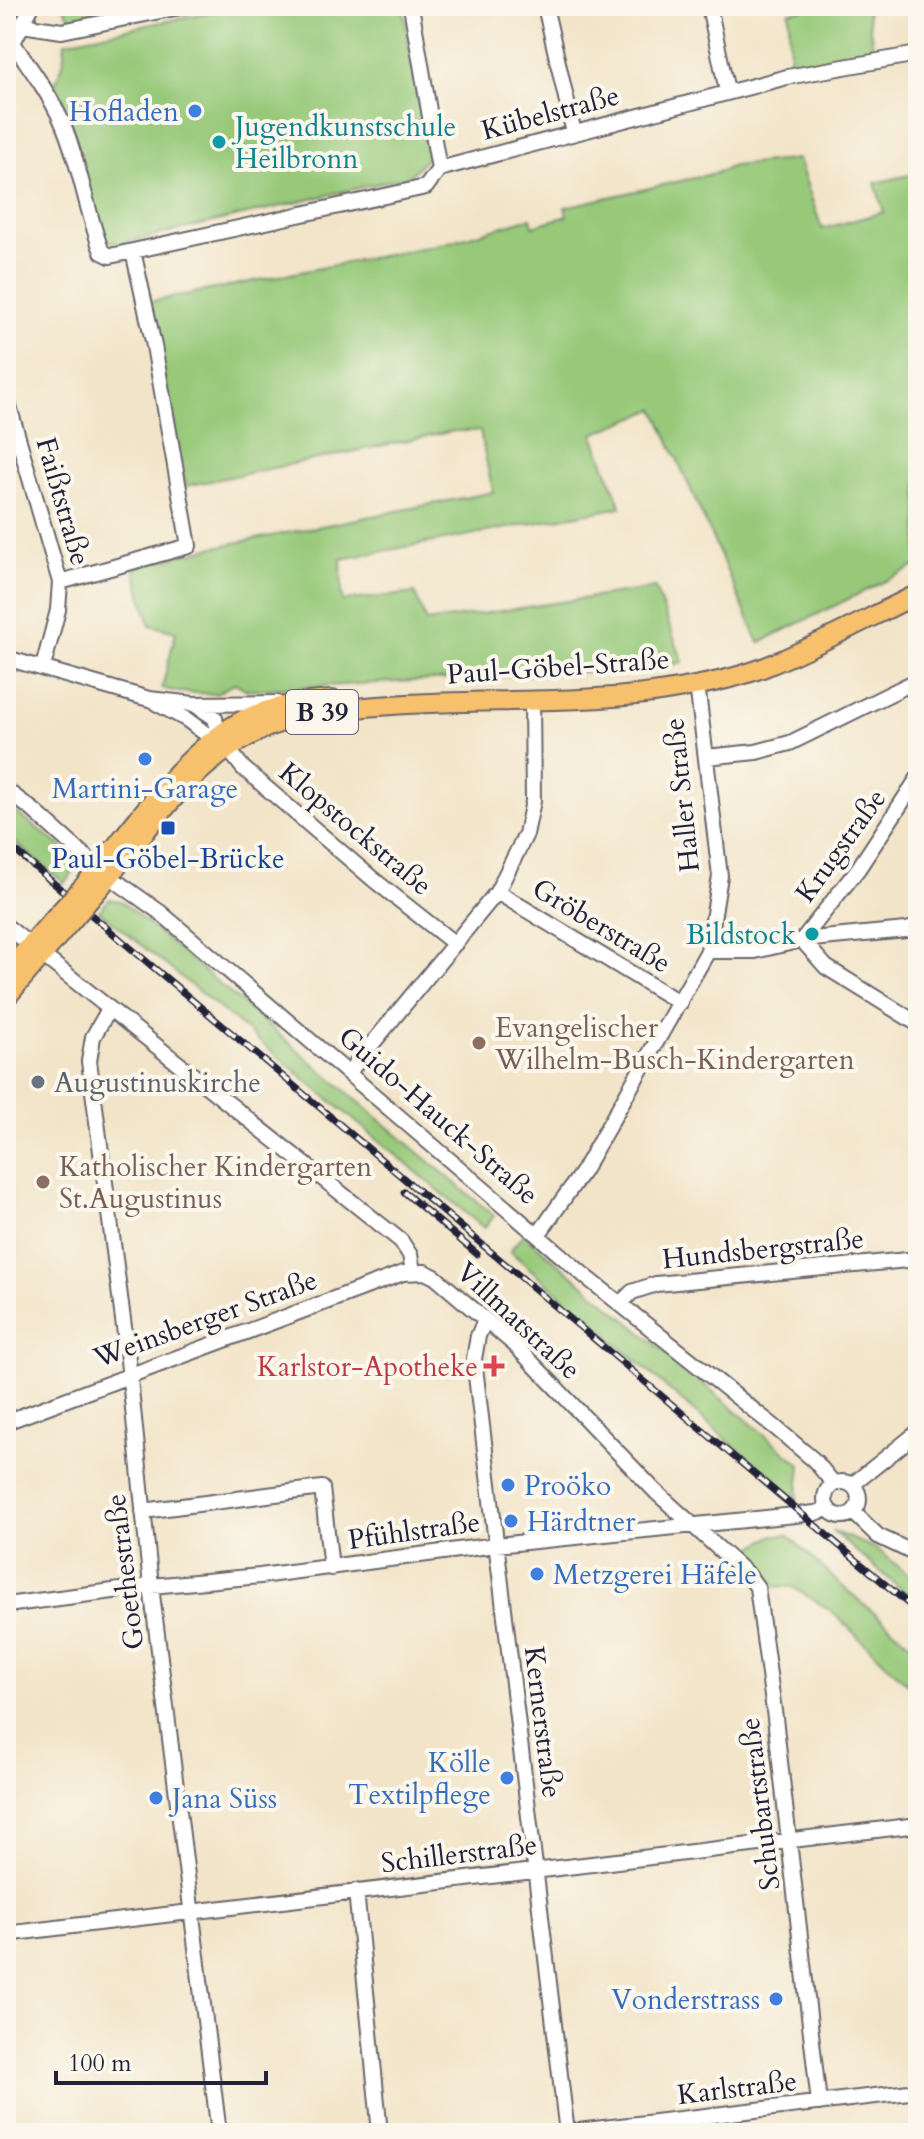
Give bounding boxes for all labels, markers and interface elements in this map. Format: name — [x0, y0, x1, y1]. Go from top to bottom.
street label: Kübelstraße — [477, 76, 623, 150]
place label: Hofladen — [69, 93, 179, 131]
marker: Hofladen — [186, 102, 204, 120]
place label: Jugendkunstschule Heilbronn — [231, 108, 456, 178]
marker: Jugendkunstschule Heilbronn — [210, 133, 228, 151]
street label: Faißtstraße — [27, 433, 99, 570]
street label: Paul-Göbel-Straße — [446, 640, 671, 694]
road number: B 39 — [286, 690, 358, 734]
street label: Haller Straße — [655, 716, 709, 874]
marker: Martini-Garage — [136, 750, 154, 768]
street label: Klopstockstraße — [271, 753, 440, 904]
place label: Martini-Garage — [52, 770, 238, 808]
street label: Krugstraße — [787, 781, 895, 910]
marker: Paul-Göbel-Brücke — [159, 819, 177, 837]
place label: Paul-Göbel-Brücke — [51, 840, 285, 878]
street label: Gröberstraße — [525, 870, 678, 982]
place label: Bildstock — [686, 916, 796, 954]
marker: Bildstock — [803, 925, 821, 943]
place label: Evangelischer Wilhelm-Busch-Kindergarten — [494, 1009, 855, 1079]
street label: Guido-Hauck-Straße — [330, 1018, 547, 1213]
marker: Evangelischer Wilhelm-Busch-Kindergarten — [470, 1034, 488, 1052]
place label: Augustinuskirche — [54, 1064, 261, 1102]
marker: Augustinuskirche — [29, 1073, 47, 1091]
place label: Katholischer Kindergarten St.Augustinus — [59, 1148, 372, 1218]
marker: Katholischer Kindergarten St.Augustinus — [34, 1173, 52, 1191]
street label: Hundsbergstraße — [660, 1220, 866, 1278]
street label: Villmatstraße — [448, 1253, 589, 1388]
street label: Weinsberger Straße — [87, 1261, 322, 1377]
place label: Karlstor-Apotheke — [257, 1348, 478, 1386]
marker: Karlstor-Apotheke — [485, 1357, 503, 1375]
place label: Proöko — [524, 1467, 611, 1505]
marker: Proöko — [499, 1476, 517, 1494]
street label: Goethestraße — [97, 1492, 153, 1652]
street label: Pfühlstraße — [346, 1503, 483, 1559]
place label: Härdtner — [527, 1503, 636, 1541]
marker: Härdtner — [502, 1512, 520, 1530]
place label: Metzgerei Häfele — [553, 1556, 757, 1594]
marker: Metzgerei Häfele — [528, 1565, 546, 1583]
street label: Kernerstraße — [515, 1644, 571, 1800]
street label: Schubartstraße — [731, 1715, 789, 1892]
place label: Kölle Textilpflege — [348, 1744, 491, 1814]
marker: Kölle Textilpflege — [498, 1769, 516, 1787]
place label: Jana Süss — [168, 1780, 277, 1818]
marker: Jana Süss — [147, 1789, 165, 1807]
street label: Schillerstraße — [379, 1826, 539, 1882]
place label: Vonderstrass — [611, 1981, 760, 2019]
marker: Vonderstrass — [767, 1990, 785, 2008]
scale bar — [56, 2035, 266, 2085]
text: 100 m — [68, 2047, 132, 2080]
street label: Karlstraße — [675, 2062, 799, 2114]

